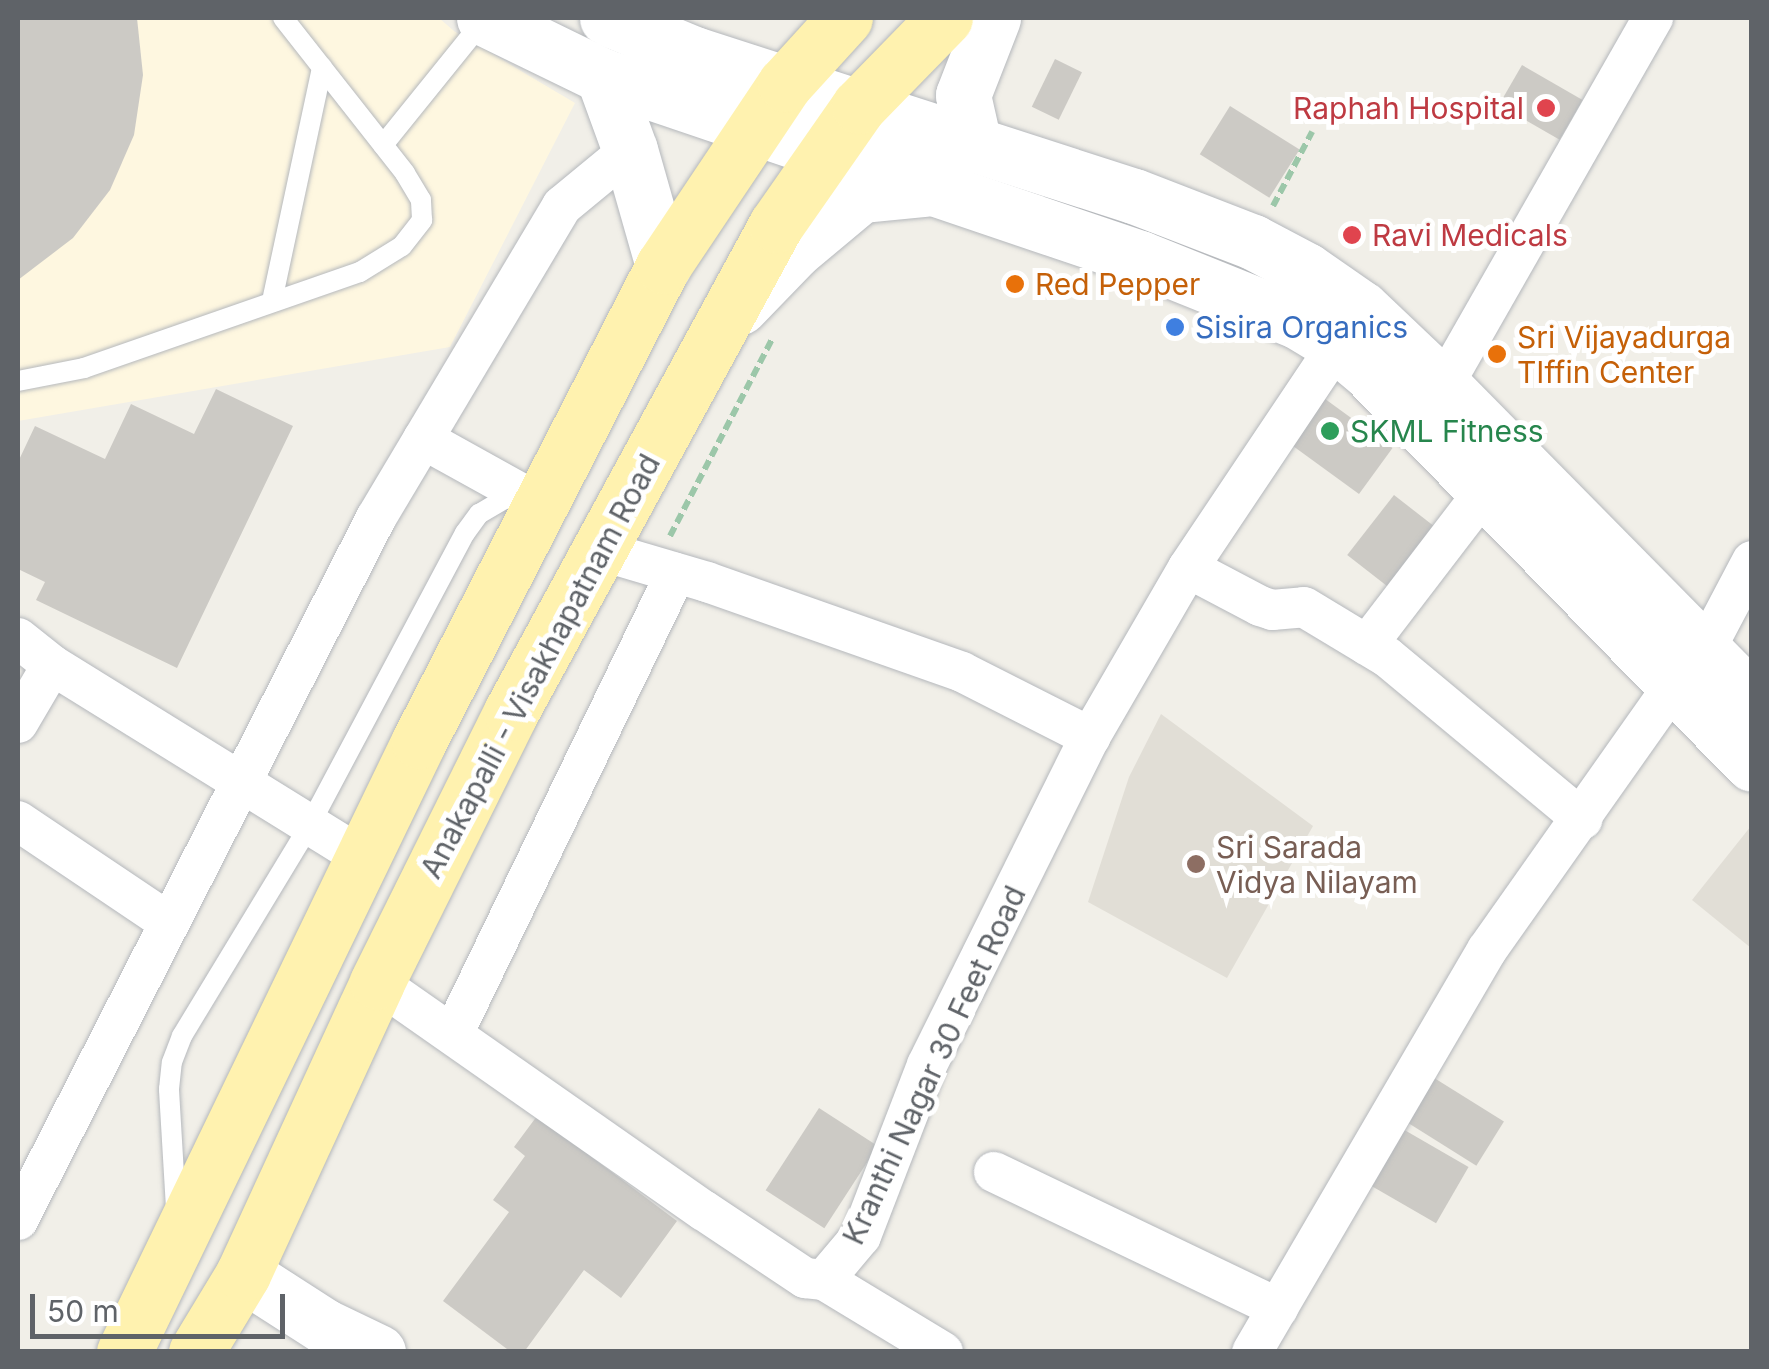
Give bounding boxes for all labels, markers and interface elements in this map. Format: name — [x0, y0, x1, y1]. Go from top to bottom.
place label: Raphah Hospital — [1293, 90, 1524, 126]
marker: Raphah Hospital — [1533, 95, 1559, 121]
place label: Ravi Medicals — [1372, 217, 1568, 253]
marker: Ravi Medicals — [1341, 224, 1363, 246]
place label: Red Pepper — [1035, 266, 1200, 302]
marker: Red Pepper — [1004, 273, 1026, 295]
place label: Sisira Organics — [1195, 309, 1408, 345]
marker: Sisira Organics — [1164, 316, 1186, 338]
place label: Sri Vijayadurga TIffin Center — [1517, 319, 1731, 390]
marker: Sri Vijayadurga TIffin Center — [1486, 343, 1508, 365]
place label: SKML Fitness — [1350, 413, 1544, 449]
marker: SKML Fitness — [1319, 420, 1341, 442]
street label: Anakapalli - Visakhapatnam Road — [413, 448, 667, 884]
place label: Sri Sarada Vidya Nilayam — [1216, 829, 1418, 900]
marker: Sri Sarada Vidya Nilayam — [1185, 853, 1207, 875]
street label: Kranthi Nagar 30 Feet Road — [835, 880, 1033, 1250]
scale bar — [35, 1274, 290, 1336]
text: 50 m — [47, 1293, 119, 1329]

